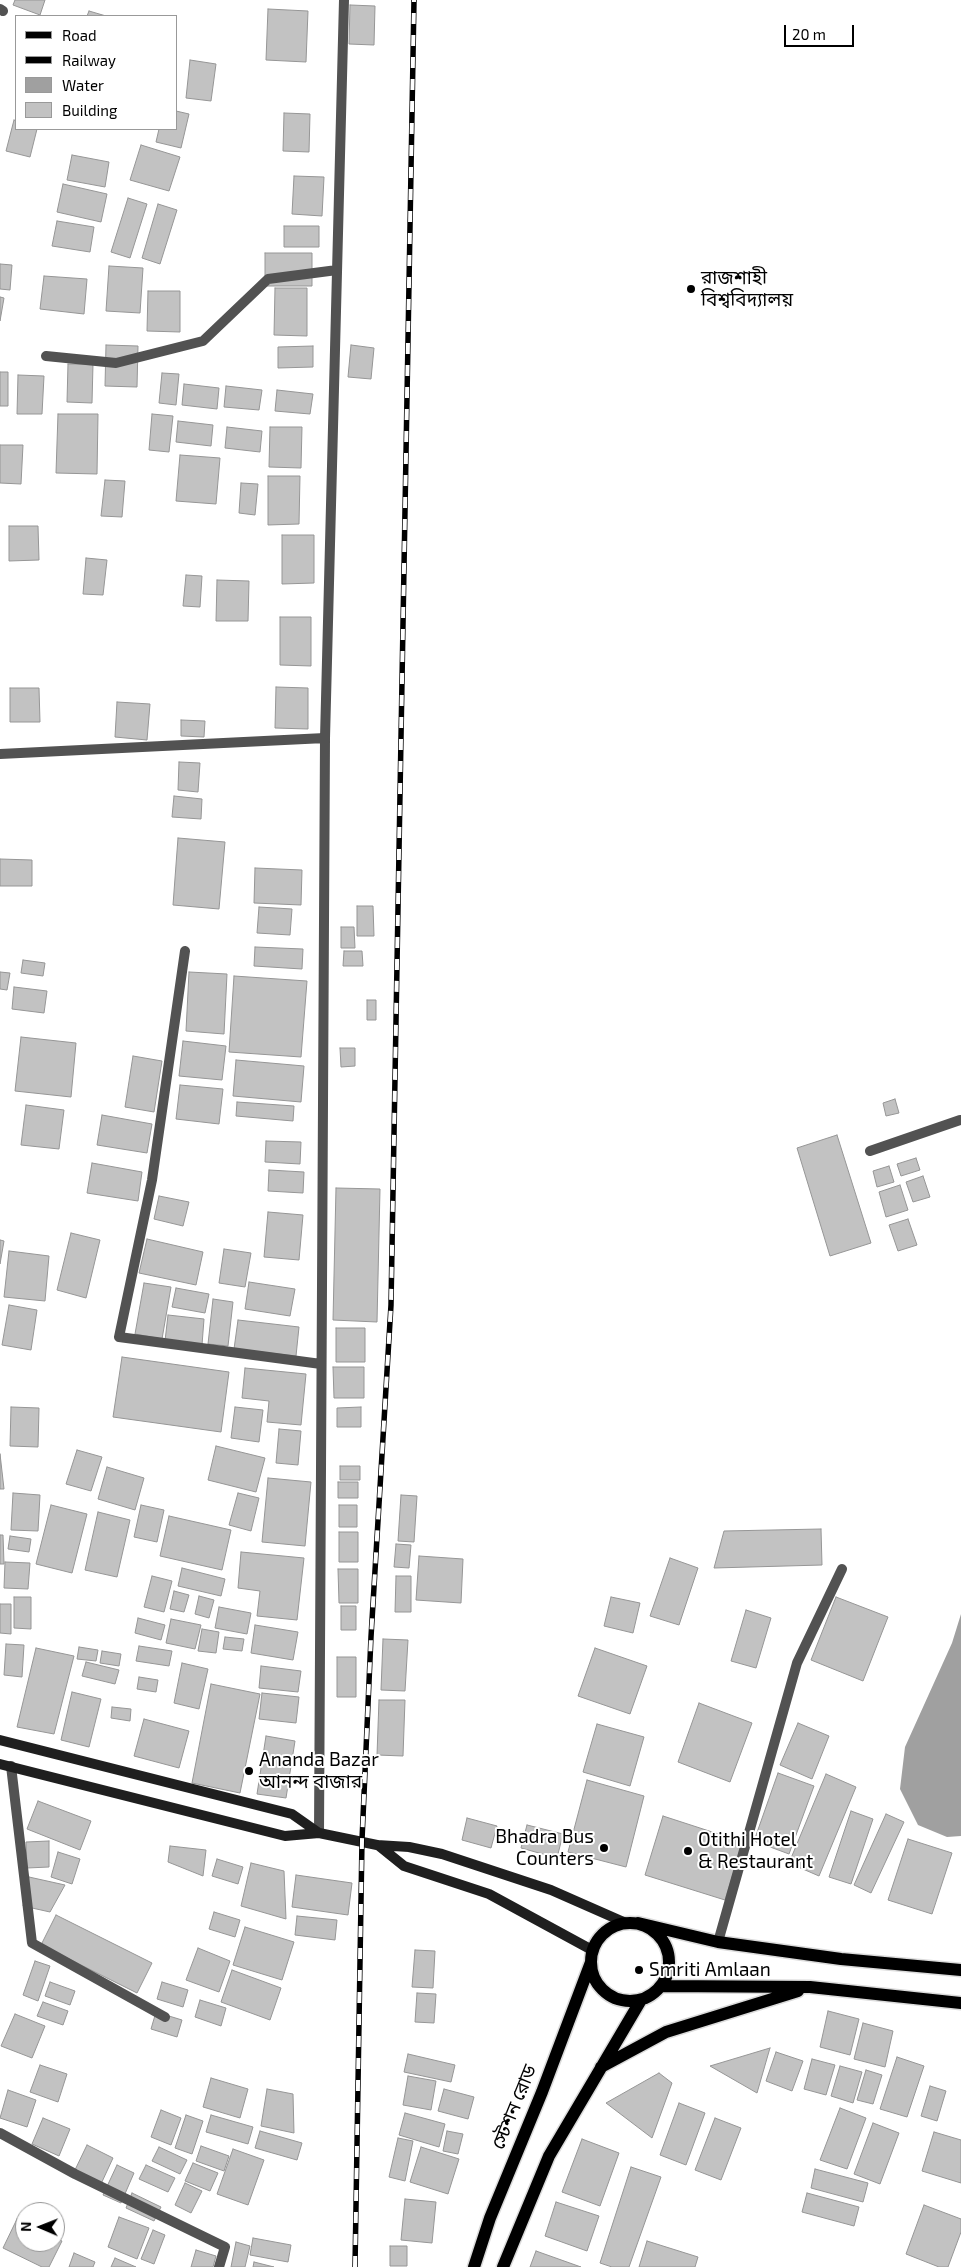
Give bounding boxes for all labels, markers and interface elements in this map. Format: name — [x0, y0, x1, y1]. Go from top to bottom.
legend — [15, 15, 178, 130]
scale bar — [786, 15, 856, 47]
text: 20 m — [792, 25, 826, 43]
text: Road — [62, 26, 97, 44]
text: Railway — [62, 51, 116, 69]
text: Water — [62, 76, 104, 94]
text: Building — [62, 101, 117, 119]
place label: রাজশাহী বিশ্ববিদ্যালয় — [701, 267, 793, 311]
marker: রাজশাহী বিশ্ববিদ্যালয় — [685, 283, 697, 295]
place label: Ananda Bazar আনন্দ বাজার — [259, 1749, 379, 1793]
marker: Ananda Bazar আনন্দ বাজার — [243, 1765, 255, 1777]
place label: Bhadra Bus Counters — [495, 1826, 594, 1870]
place label: Otithi Hotel & Restaurant — [698, 1829, 813, 1873]
marker: Bhadra Bus Counters — [598, 1842, 610, 1854]
marker: Otithi Hotel & Restaurant — [682, 1845, 694, 1857]
place label: Smriti Amlaan — [649, 1959, 771, 1981]
marker: Smriti Amlaan — [633, 1964, 645, 1976]
street label: স্টেশন রোড — [487, 2061, 541, 2153]
north arrow — [15, 2202, 65, 2252]
text: N — [17, 2222, 34, 2232]

